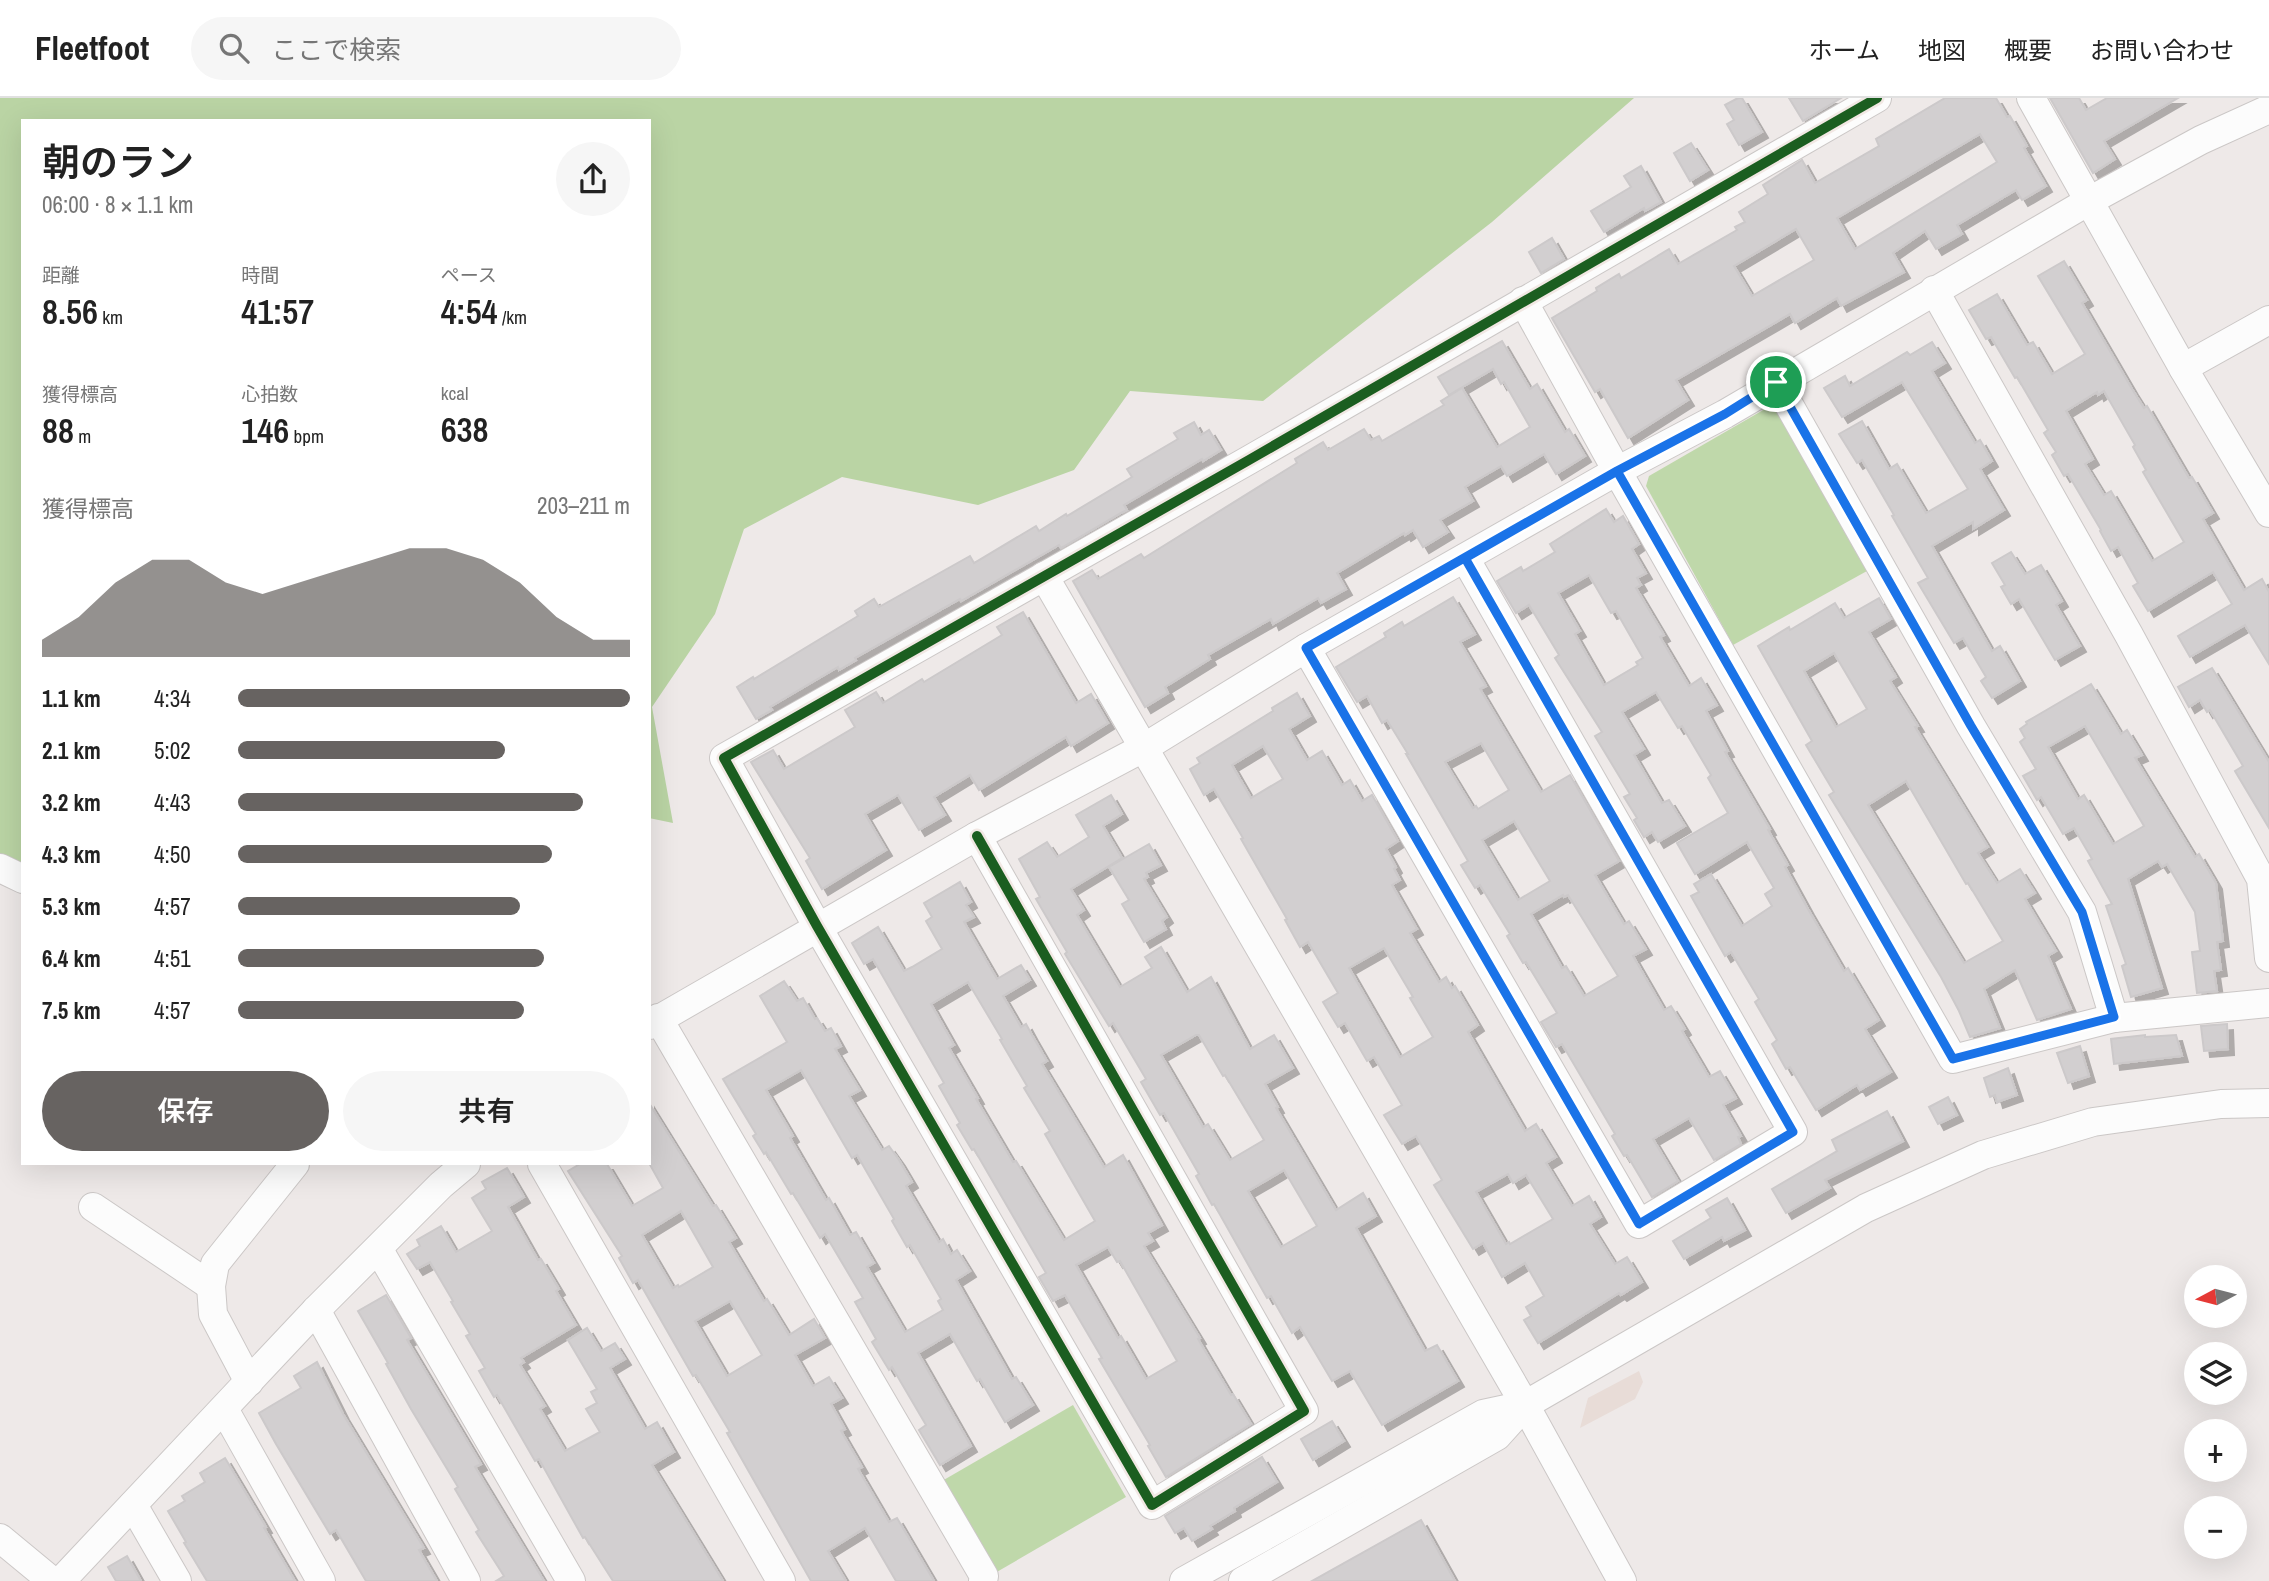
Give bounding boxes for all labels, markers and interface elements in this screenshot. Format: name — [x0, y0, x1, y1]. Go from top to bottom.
search box — [191, 17, 681, 80]
text: Fleetfoot — [35, 26, 149, 70]
icon: search — [215, 29, 253, 67]
text: ここで検索 — [271, 32, 401, 67]
text: ホーム — [1809, 34, 1880, 66]
text: 地図 — [1918, 34, 1966, 66]
text: 概要 — [2004, 34, 2052, 66]
text: お問い合わせ — [2090, 34, 2234, 66]
text: 朝のラン — [42, 137, 194, 188]
button: share — [556, 142, 630, 216]
text: 06:00 · 8 × 1.1 km — [42, 189, 194, 220]
text: 距離 — [42, 262, 80, 288]
text: 時間 — [241, 262, 279, 288]
text: ペース — [441, 262, 497, 288]
text: 8.56 — [42, 288, 98, 335]
text: 41:57 — [241, 288, 314, 335]
text: 4:54 — [441, 288, 498, 335]
text: km — [98, 304, 123, 330]
text: /km — [498, 304, 527, 330]
pin — [1746, 352, 1806, 412]
icon: arrive — [1757, 363, 1795, 401]
text: kcal — [441, 380, 468, 406]
text: 獲得標高 — [42, 381, 118, 407]
text: 心拍数 — [241, 381, 298, 407]
text: 638 — [441, 406, 489, 453]
text: 88 — [42, 407, 74, 454]
text: 146 — [241, 407, 289, 454]
text: m — [74, 423, 91, 449]
text: bpm — [289, 423, 324, 449]
text: 203–211 m — [537, 490, 630, 521]
text: 獲得標高 — [42, 493, 134, 524]
text: 1.1 km — [42, 683, 101, 714]
text: 4:34 — [154, 683, 191, 714]
text: 2.1 km — [42, 735, 101, 766]
text: 5:02 — [154, 735, 191, 766]
text: 3.2 km — [42, 787, 101, 818]
text: 4:43 — [154, 787, 191, 818]
text: 4.3 km — [42, 839, 101, 870]
text: 4:50 — [154, 839, 191, 870]
text: 5.3 km — [42, 891, 101, 922]
text: 4:57 — [154, 891, 191, 922]
text: 6.4 km — [42, 943, 101, 974]
text: 4:51 — [154, 943, 191, 974]
text: 7.5 km — [42, 995, 101, 1026]
text: 4:57 — [154, 995, 191, 1026]
button: 保存 — [42, 1071, 329, 1151]
button: 共有 — [343, 1071, 630, 1151]
north arrow — [2184, 1265, 2247, 1328]
map controls — [2184, 1265, 2247, 1559]
button: layers — [2184, 1342, 2247, 1405]
button: + — [2184, 1419, 2247, 1482]
button: − — [2184, 1496, 2247, 1559]

